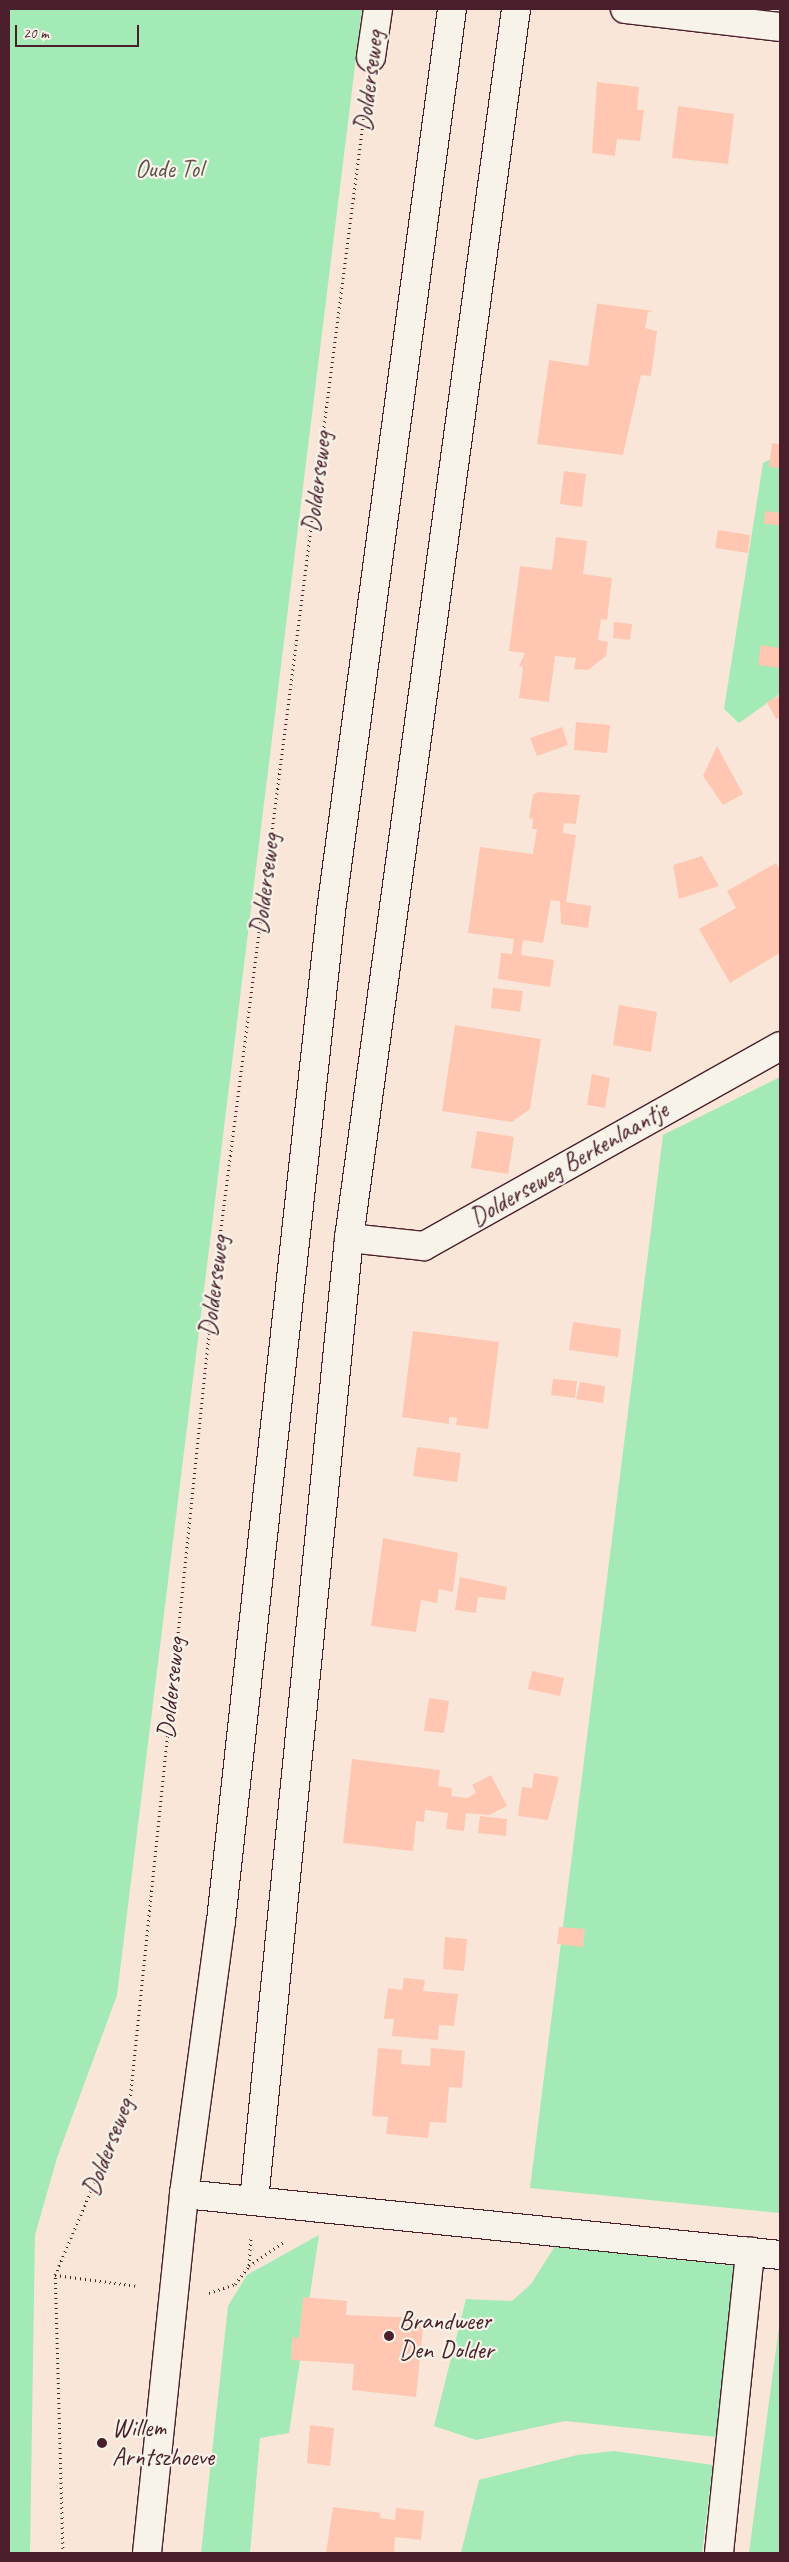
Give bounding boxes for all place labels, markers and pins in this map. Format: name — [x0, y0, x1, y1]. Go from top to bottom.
place label: Brandweer Den Dolder — [399, 2307, 494, 2366]
marker: Brandweer Den Dolder — [383, 2330, 395, 2342]
place label: Willem Arntszhoeve — [112, 2414, 214, 2473]
marker: Willem Arntszhoeve — [96, 2437, 108, 2449]

